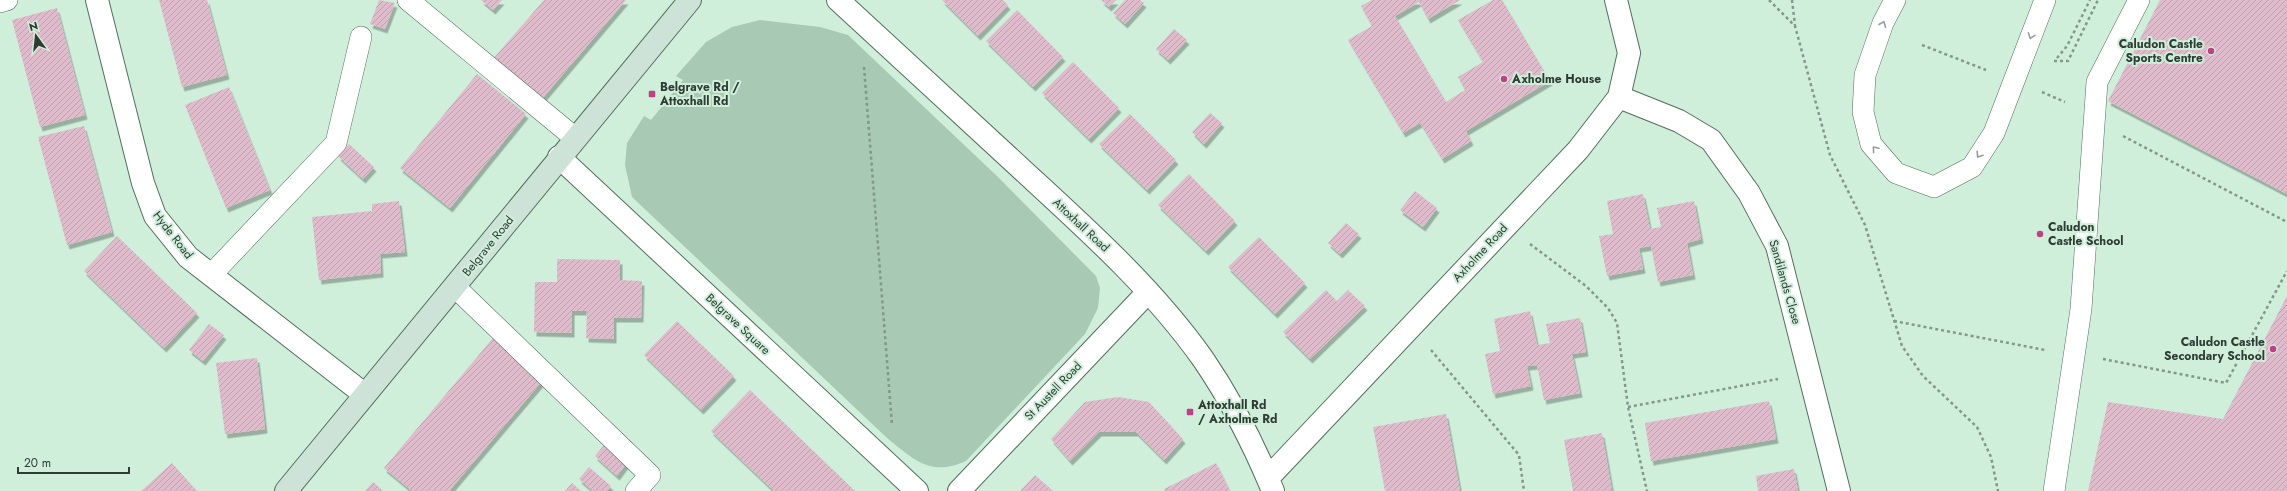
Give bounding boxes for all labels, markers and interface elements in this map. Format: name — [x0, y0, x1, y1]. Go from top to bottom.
north arrow — [16, 16, 56, 56]
text: N — [27, 17, 40, 35]
one-way arrow — [1878, 21, 1886, 29]
one-way arrow — [2028, 33, 2036, 40]
place label: Caludon Castle Sports Centre — [2119, 35, 2203, 67]
marker: Caludon Castle Sports Centre — [2206, 46, 2216, 56]
place label: Axholme House — [1511, 70, 1601, 88]
marker: Axholme House — [1499, 74, 1509, 84]
place label: Belgrave Rd / Attoxhall Rd — [659, 78, 740, 110]
marker: Belgrave Rd / Attoxhall Rd — [647, 89, 657, 99]
one-way arrow — [1872, 146, 1879, 153]
one-way arrow — [1977, 151, 1984, 158]
street label: Attoxhall Road — [1048, 194, 1114, 256]
street label: Hyde Road — [149, 207, 197, 263]
street label: Belgrave Road — [458, 212, 518, 280]
place label: Caludon Castle School — [2048, 218, 2124, 250]
street label: Axholme Road — [1448, 220, 1512, 286]
marker: Caludon Castle School — [2035, 229, 2045, 239]
street label: Sandilands Close — [1764, 238, 1806, 326]
street label: Belgrave Square — [702, 289, 774, 359]
place label: Caludon Castle Secondary School — [2164, 333, 2265, 365]
marker: Caludon Castle Secondary School — [2268, 344, 2278, 354]
street label: St Austell Road — [1020, 357, 1086, 425]
place label: Attoxhall Rd / Axholme Rd — [1197, 396, 1277, 428]
marker: Attoxhall Rd / Axholme Rd — [1185, 407, 1195, 417]
scale bar — [18, 449, 129, 475]
text: 20 m — [24, 454, 51, 472]

